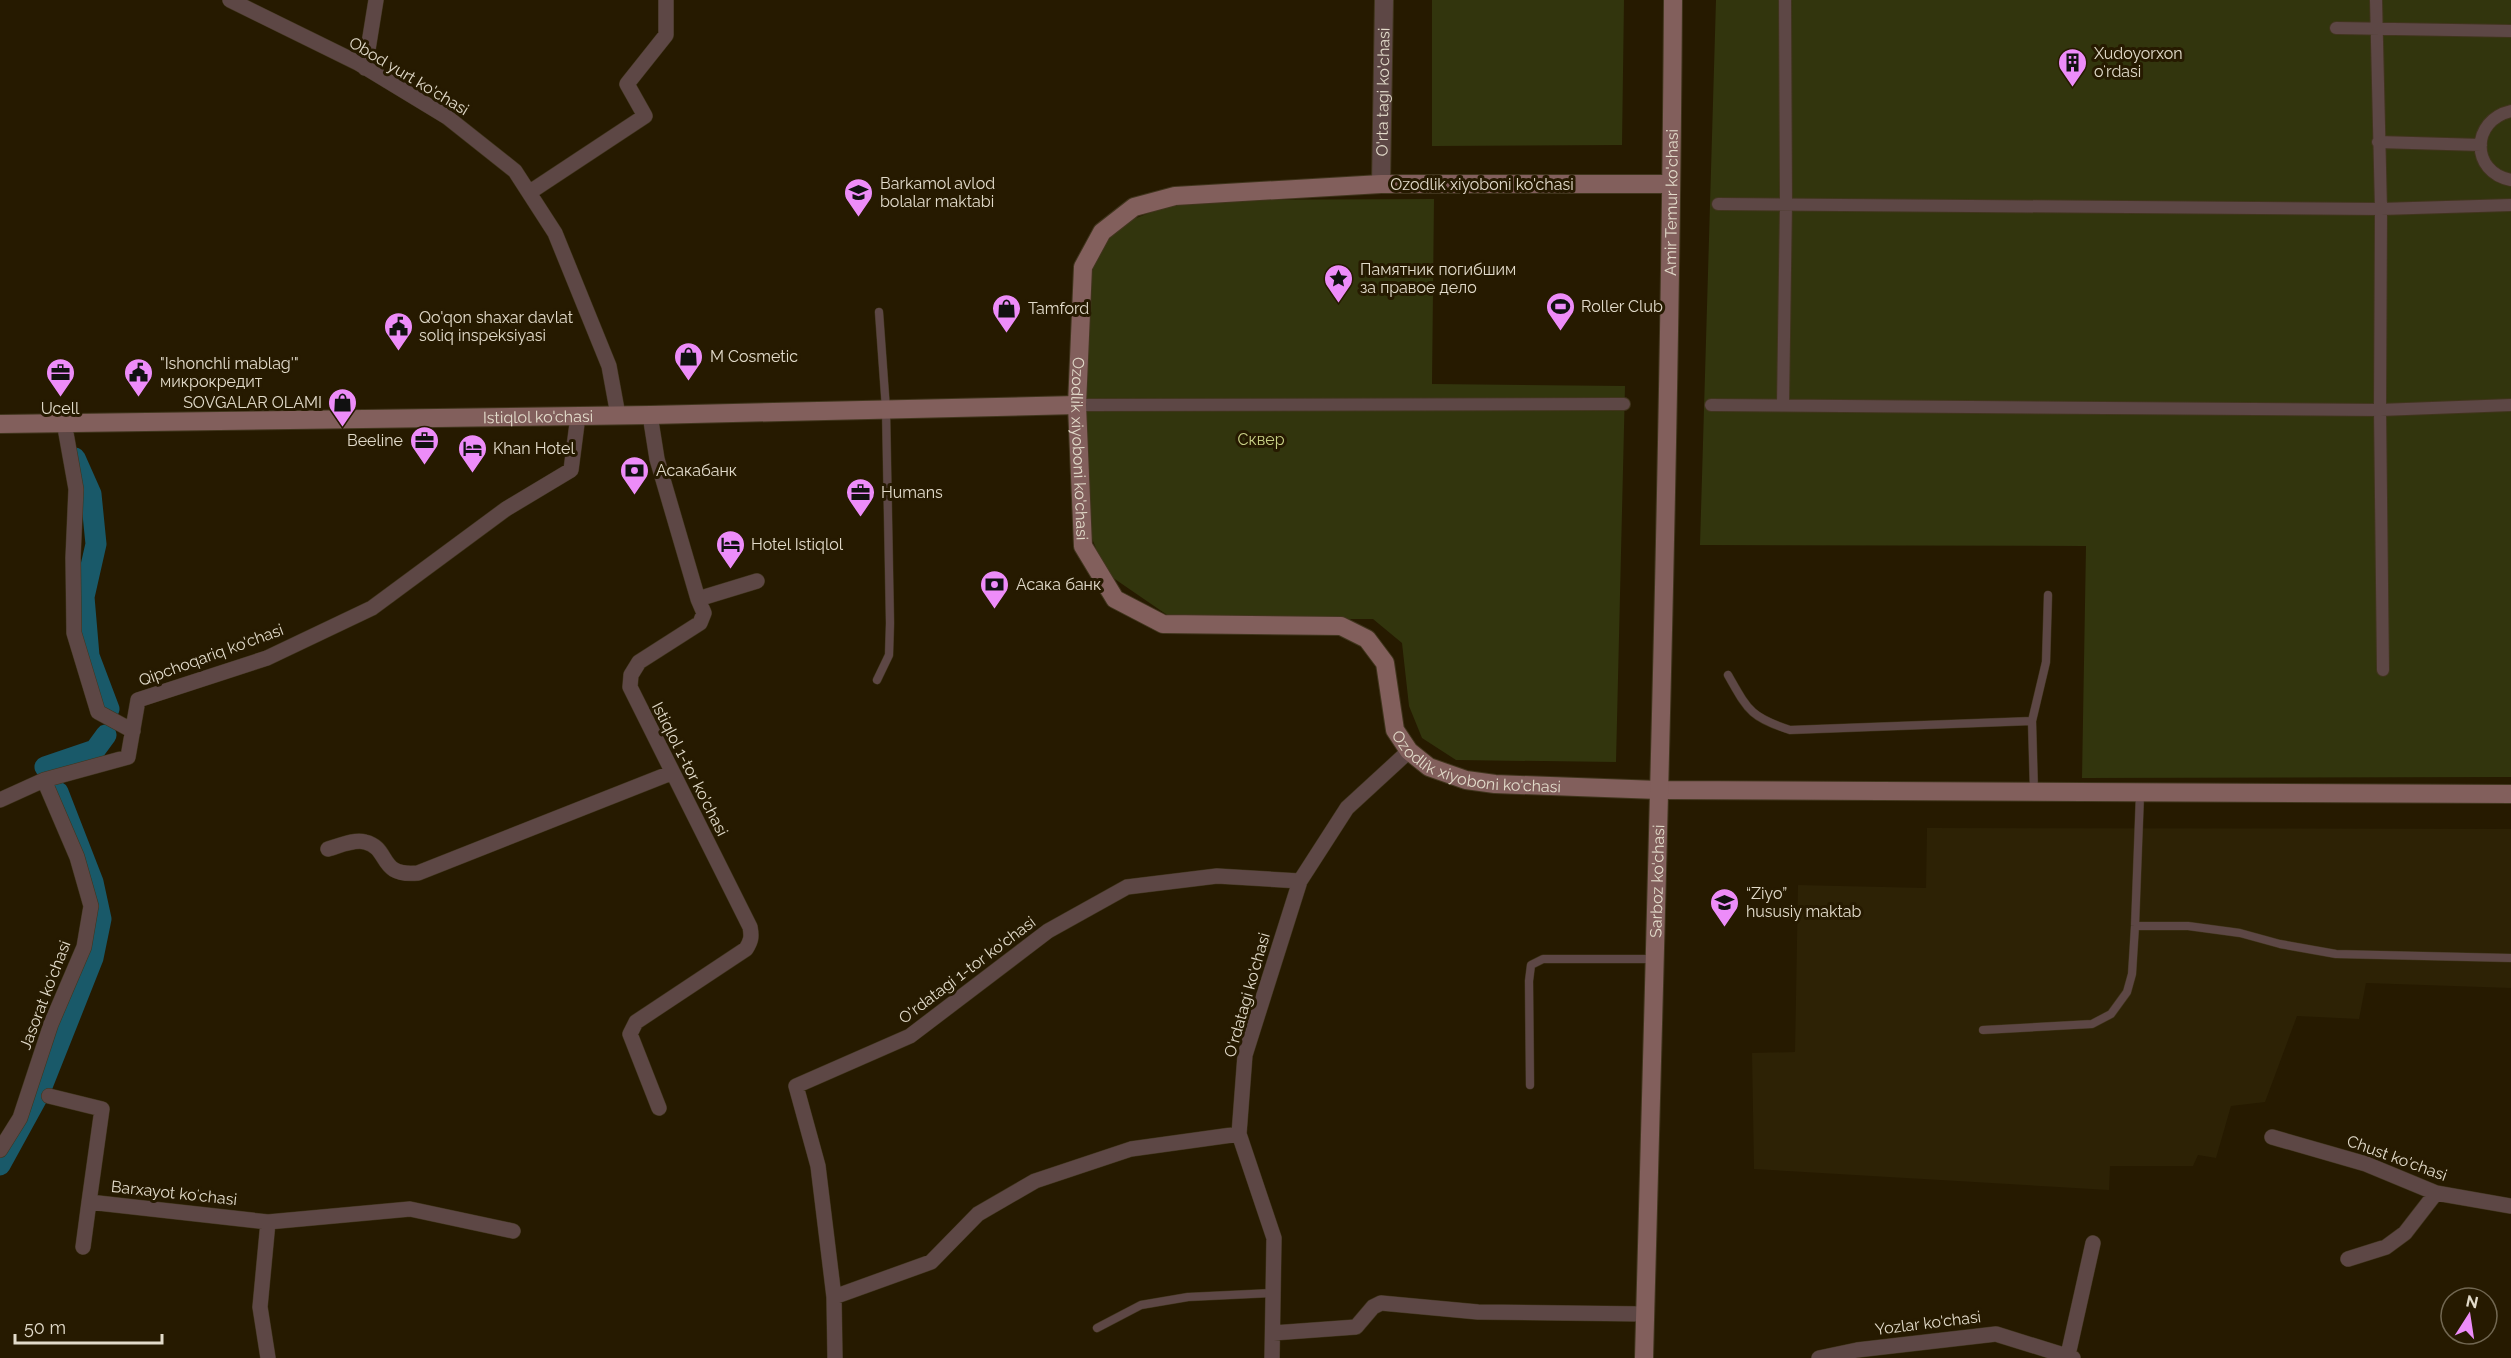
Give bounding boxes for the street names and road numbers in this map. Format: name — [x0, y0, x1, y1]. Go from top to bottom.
street label: O'rta tagi ko'chasi — [1372, 28, 1393, 156]
street label: Obod yurt ko'chasi — [346, 33, 472, 119]
street label: Amir Temur ko'chasi — [1660, 129, 1681, 276]
street label: Ozodlik xiyoboni ko'chasi — [1390, 175, 1574, 194]
street label: Ozodlik xiyoboni ko'chasi — [1067, 357, 1092, 541]
street label: Istiqlol ko'chasi — [483, 406, 593, 427]
street label: Qipchoqariq ko'chasi — [136, 620, 286, 690]
street label: Istiqlol 1-tor ko'chasi — [648, 699, 732, 839]
street label: Ozodlik xiyoboni ko'chasi — [1388, 726, 1561, 796]
street label: Sarboz ko'chasi — [1646, 824, 1668, 938]
street label: O'rdatagi 1-tor ko'chasi — [895, 912, 1039, 1028]
street label: O'rdatagi ko'chasi — [1220, 931, 1274, 1059]
street label: Jasorat koʻchasi — [15, 938, 75, 1052]
street label: Chust ko'chasi — [2344, 1131, 2450, 1185]
street label: Barxayot koʻchasi — [110, 1177, 238, 1209]
street label: Yozlar ko'chasi — [1874, 1307, 1982, 1339]

